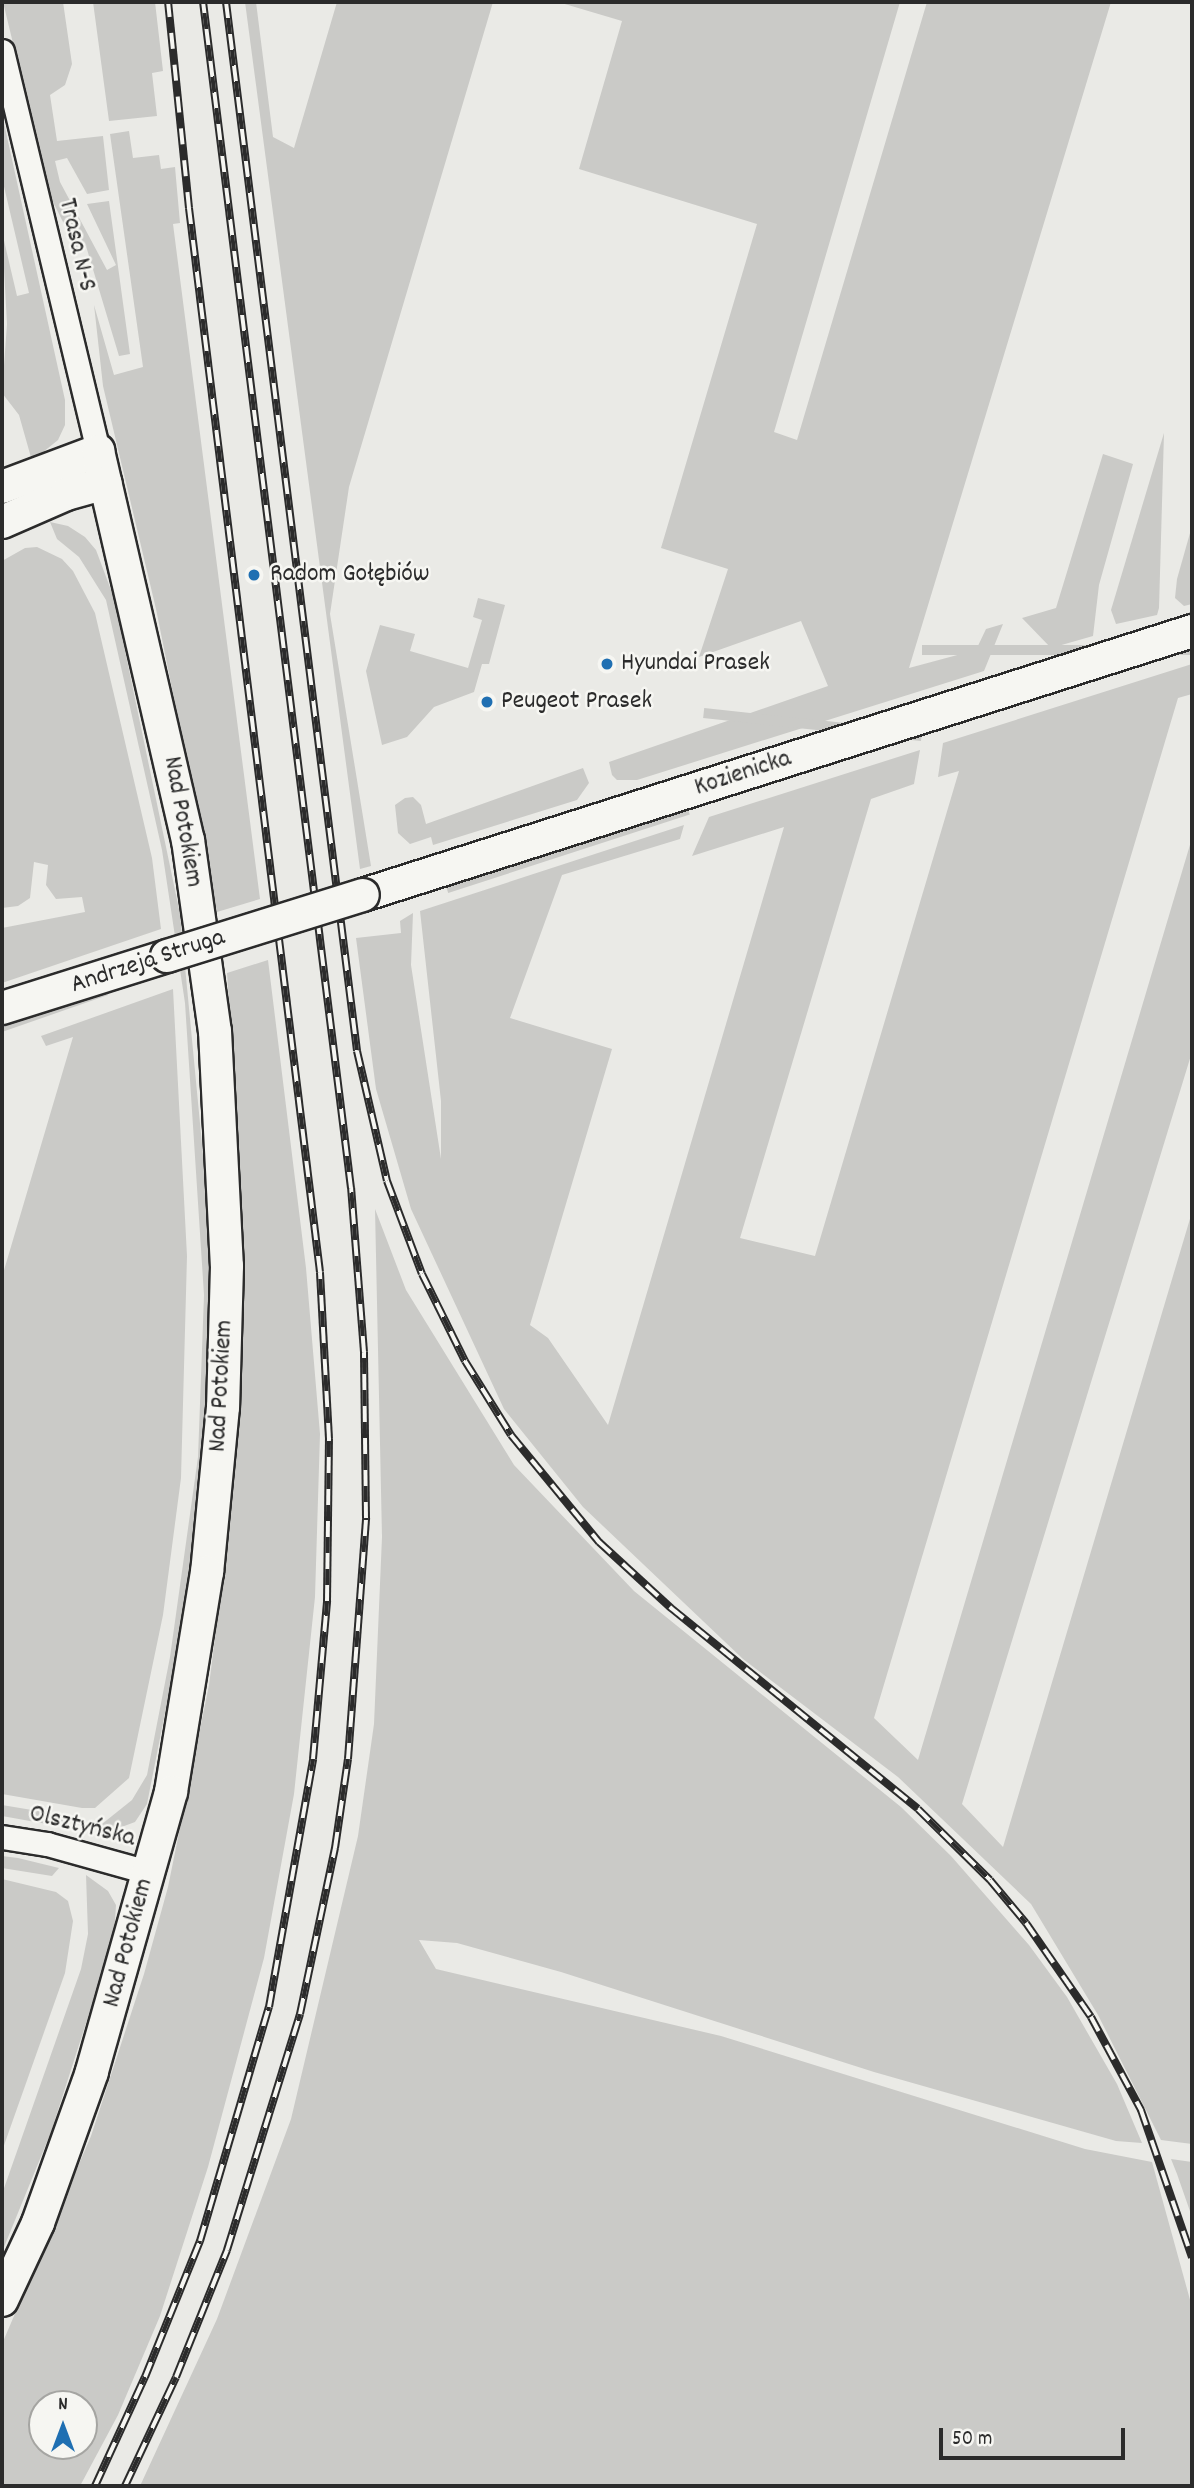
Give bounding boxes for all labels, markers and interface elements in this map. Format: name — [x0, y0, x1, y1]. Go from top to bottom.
street label: Trasa N-S — [50, 195, 102, 295]
place label: Radom Gołębiów — [270, 559, 429, 591]
marker: Radom Gołębiów — [244, 565, 264, 585]
place label: Hyundai Prasek — [621, 648, 770, 680]
marker: Hyundai Prasek — [599, 656, 615, 672]
place label: Peugeot Prasek — [501, 686, 652, 718]
marker: Peugeot Prasek — [479, 694, 495, 710]
street label: Kozienicka — [691, 744, 795, 804]
street label: Nad Potokiem — [155, 754, 209, 890]
street label: Andrzeja Struga — [67, 922, 229, 1002]
street label: Nad Potokiem — [203, 1319, 241, 1453]
street label: Olsztyńska — [26, 1799, 138, 1855]
street label: Nad Potokiem — [97, 1875, 161, 2011]
north arrow — [28, 2390, 98, 2460]
text: N — [58, 2392, 68, 2419]
scale bar — [942, 2414, 1128, 2458]
text: 50 m — [952, 2425, 992, 2455]

